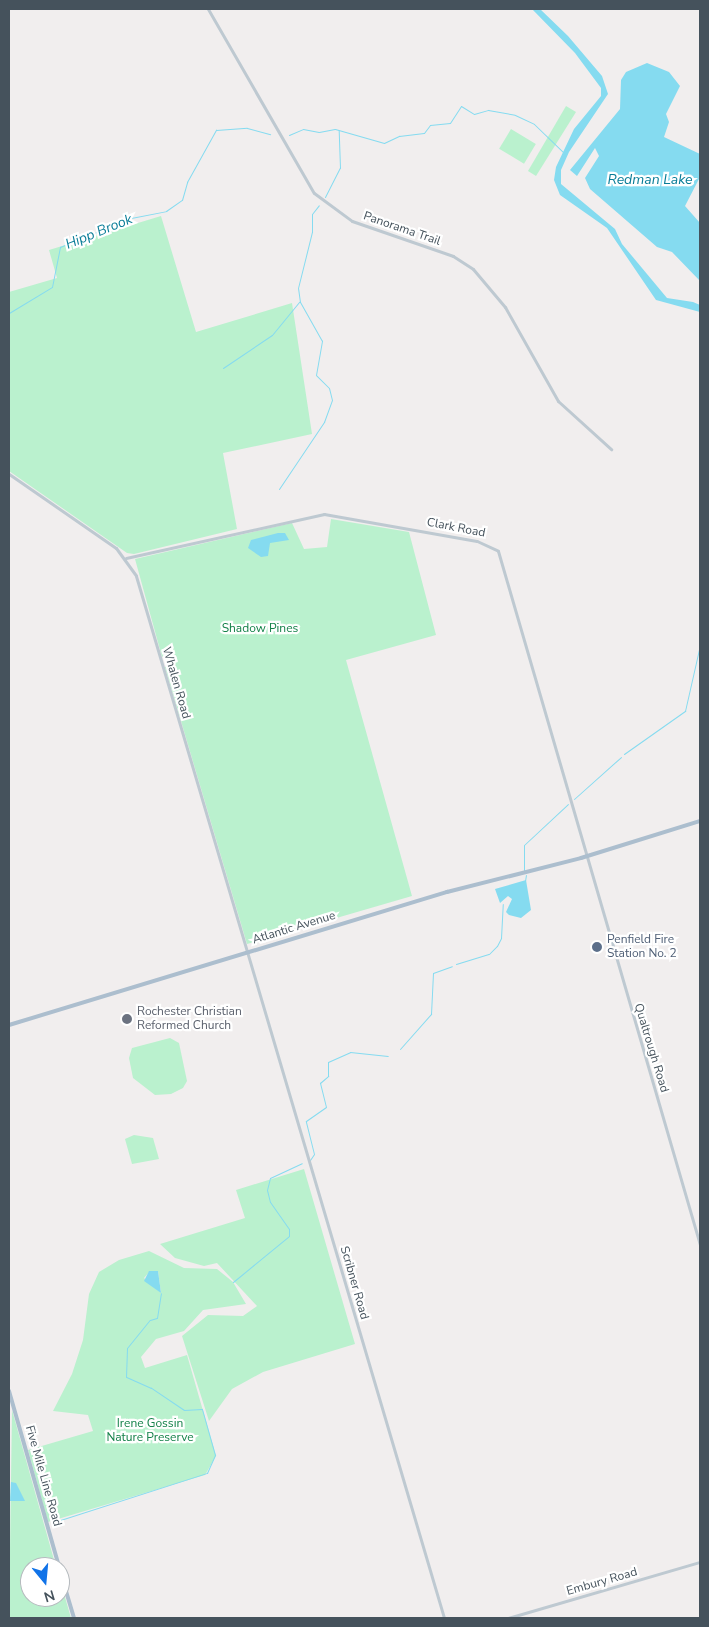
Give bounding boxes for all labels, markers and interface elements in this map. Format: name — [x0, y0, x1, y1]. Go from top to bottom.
water label: Redman Lake — [607, 172, 693, 188]
street label: Panorama Trail — [362, 209, 442, 249]
water label: Hipp Brook — [63, 211, 135, 253]
street label: Clark Road — [426, 515, 486, 541]
park label: Shadow Pines — [222, 622, 298, 636]
street label: Whalen Road — [159, 645, 193, 721]
street label: Atlantic Avenue — [251, 909, 337, 947]
place label: Penfield Fire Station No. 2 — [607, 933, 677, 961]
marker: Penfield Fire Station No. 2 — [591, 941, 603, 953]
street label: Qualtrough Road — [631, 1002, 671, 1094]
place label: Rochester Christian Reformed Church — [137, 1005, 242, 1033]
marker: Rochester Christian Reformed Church — [121, 1013, 133, 1025]
street label: Scribner Road — [337, 1245, 371, 1321]
park label: Irene Gossin Nature Preserve — [106, 1417, 194, 1445]
street label: Five Mile Line Road — [22, 1424, 64, 1528]
north arrow — [20, 1557, 70, 1607]
street label: Embury Road — [565, 1565, 639, 1599]
text: N — [41, 1585, 57, 1606]

